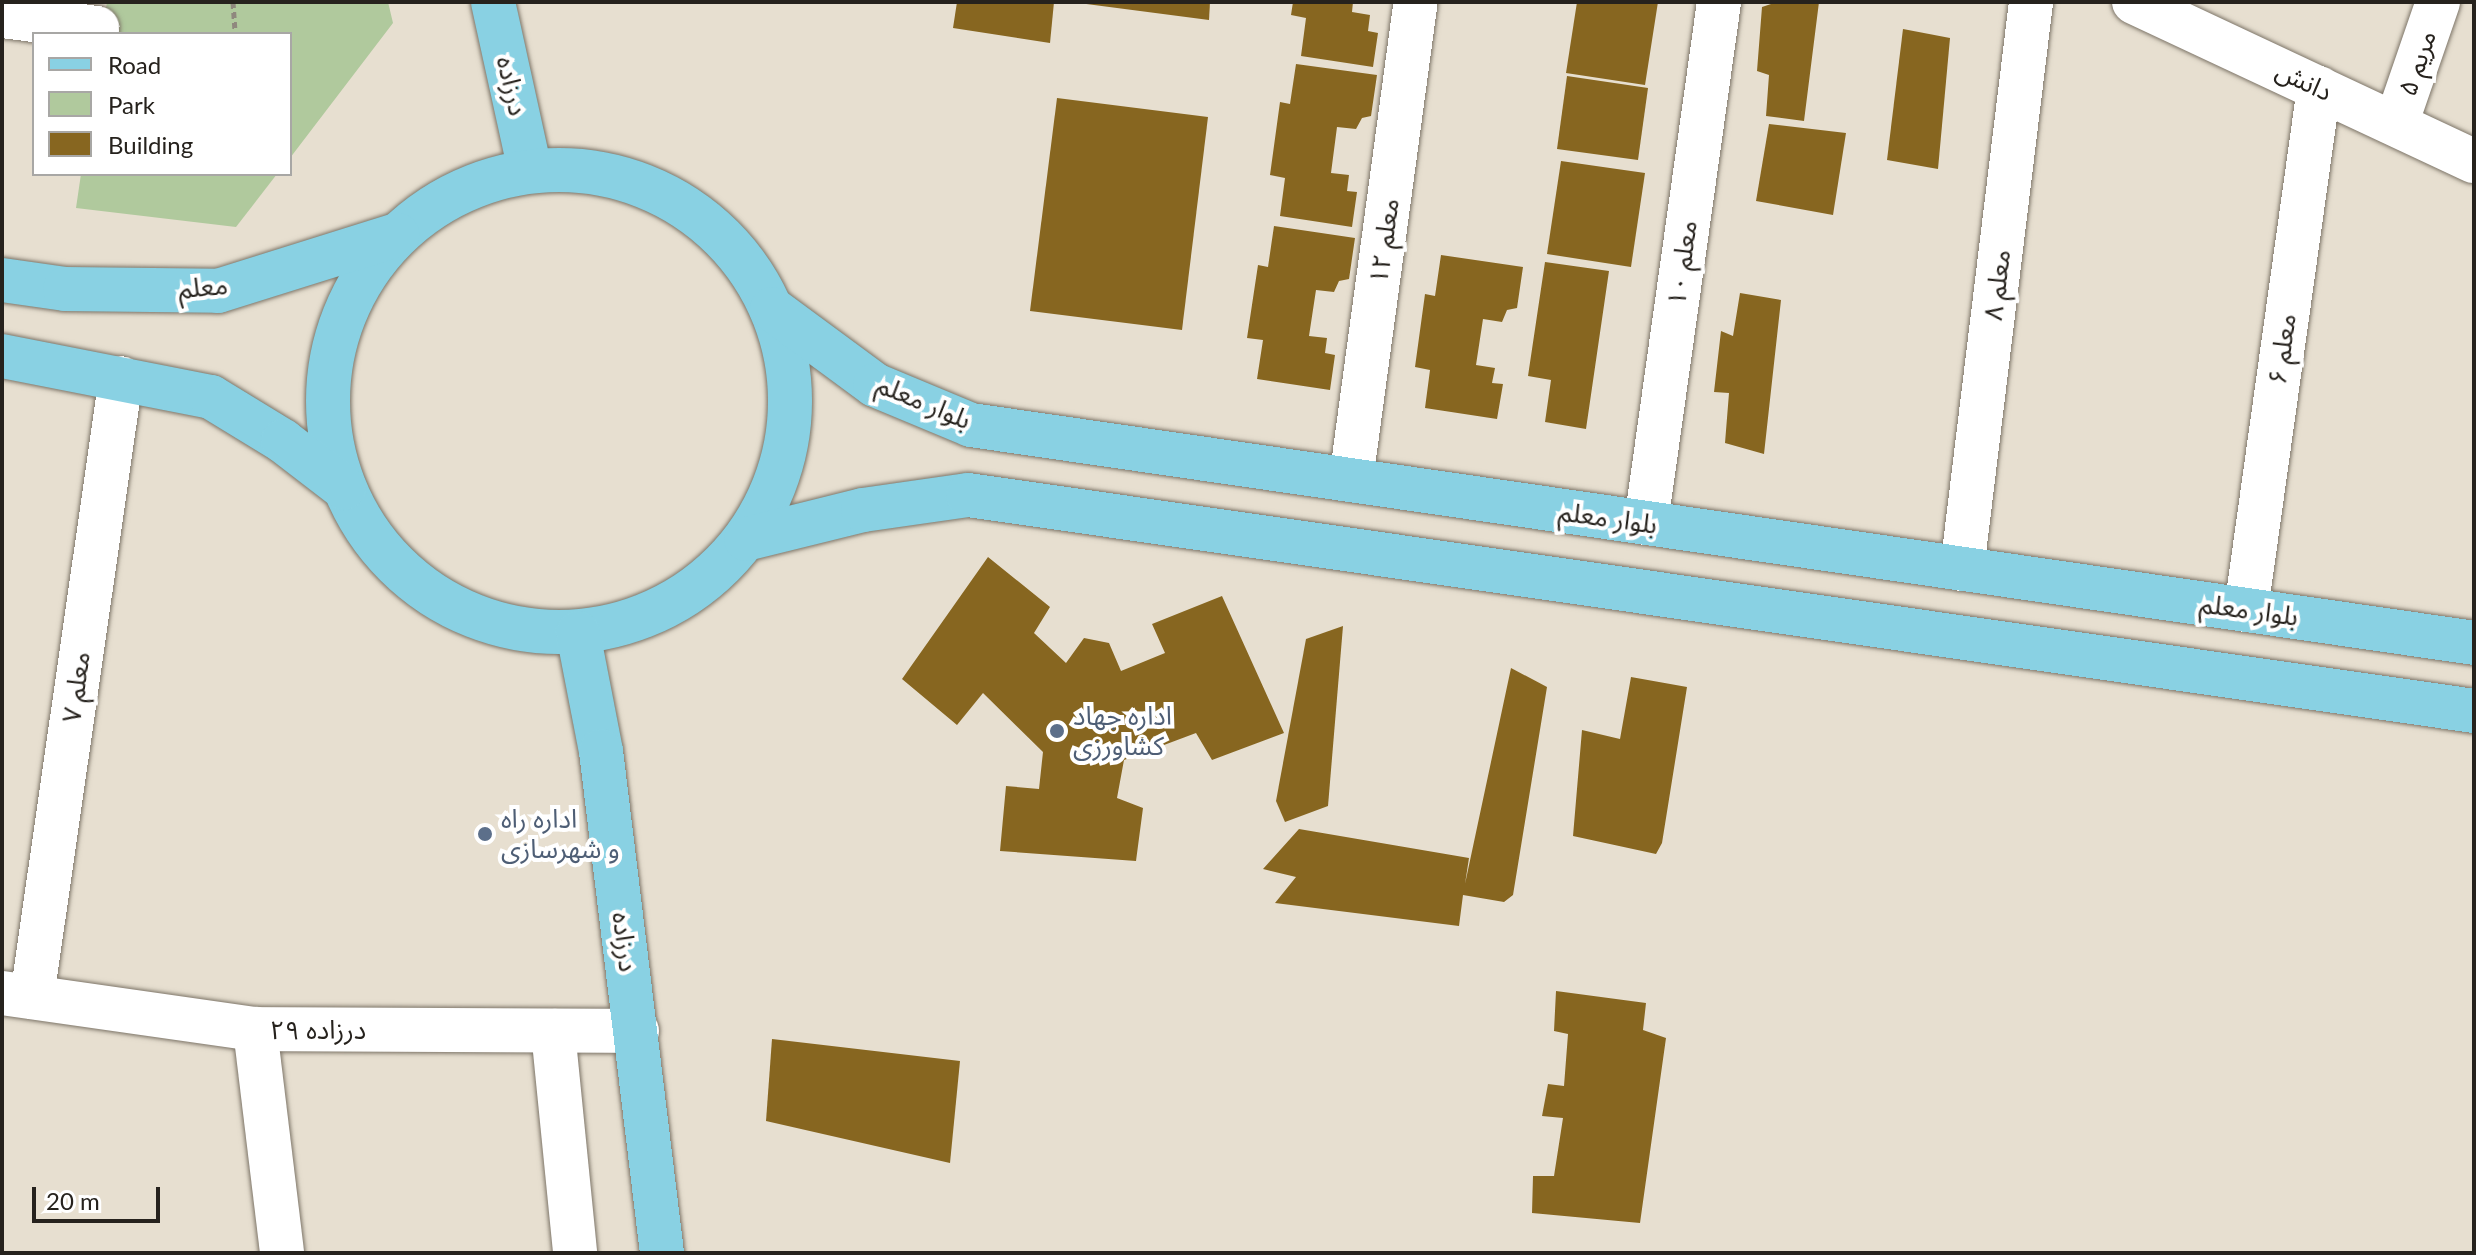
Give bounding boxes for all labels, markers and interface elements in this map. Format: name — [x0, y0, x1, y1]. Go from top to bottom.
street label: مریم ۵ — [2391, 26, 2443, 100]
legend — [32, 32, 292, 176]
text: Road — [108, 50, 161, 79]
street label: درزاده — [490, 53, 534, 119]
street label: دانش — [2271, 54, 2337, 108]
text: Park — [108, 90, 155, 119]
text: Building — [108, 130, 193, 159]
street label: معلم ۱۲ — [1363, 196, 1405, 286]
street label: معلم ۱۰ — [1661, 218, 1703, 308]
street label: معلم ۸ — [1977, 248, 2017, 322]
street label: معلم — [177, 269, 229, 305]
street label: معلم ۶ — [2262, 312, 2302, 386]
street label: بلوار معلم — [872, 368, 976, 436]
street label: بلوار معلم — [1557, 496, 1659, 540]
street label: بلوار معلم — [2198, 588, 2300, 632]
street label: معلم ۷ — [56, 650, 96, 724]
place label: اداره جهاد کشاورزی — [1073, 700, 1172, 762]
marker: اداره جهاد کشاورزی — [1048, 722, 1066, 740]
place label: اداره راه و شهرسازی — [501, 803, 620, 864]
marker: اداره راه و شهرسازی — [476, 825, 494, 843]
street label: درزاده — [606, 910, 644, 974]
street label: درزاده ۲۹ — [270, 1014, 366, 1046]
scale bar — [36, 1171, 164, 1221]
text: 20 m — [46, 1186, 100, 1215]

